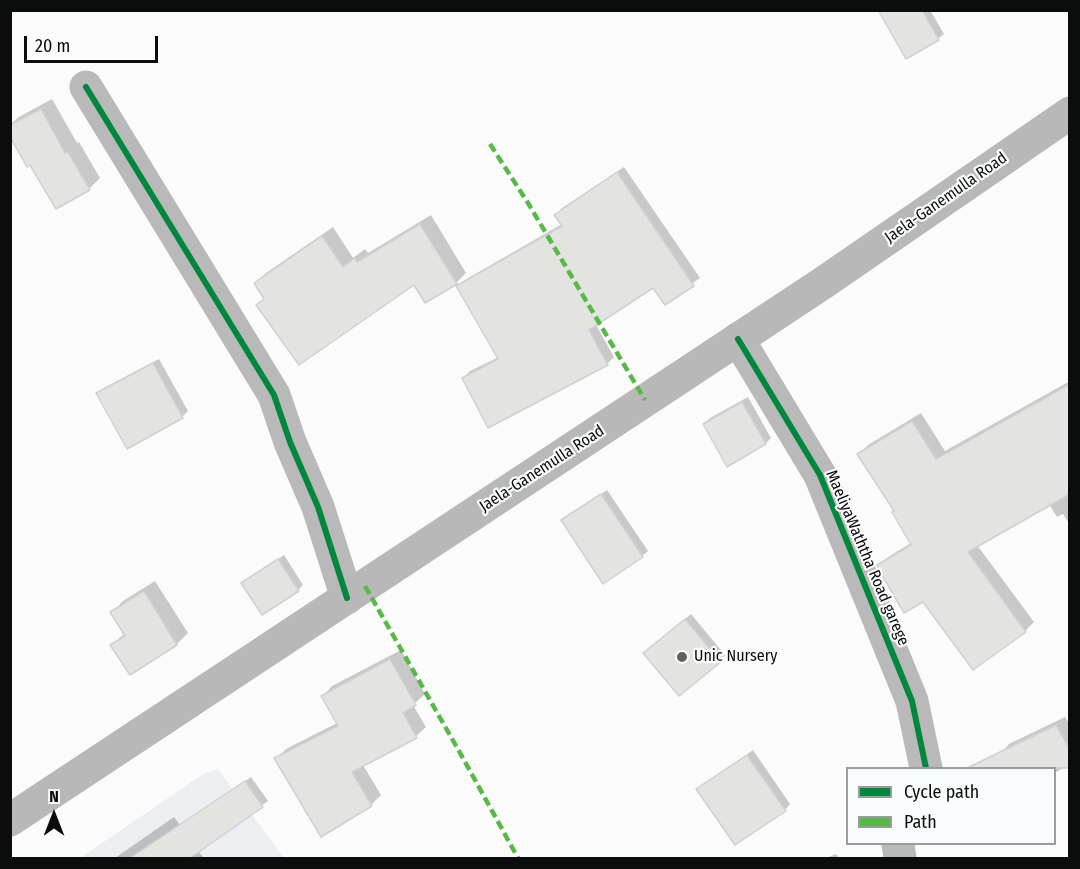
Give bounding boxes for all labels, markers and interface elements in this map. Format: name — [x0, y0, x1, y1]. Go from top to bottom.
scale bar — [27, 24, 160, 62]
text: 20 m — [35, 35, 70, 57]
street label: Jaela-Ganemulla Road — [881, 149, 1011, 247]
street label: Jaela-Ganemulla Road — [476, 421, 608, 517]
street label: MaeliyaWaththa Road garege — [821, 467, 913, 649]
place label: Unic Nursery — [694, 647, 777, 667]
marker: Unic Nursery — [675, 650, 689, 664]
legend — [846, 767, 1056, 845]
text: Cycle path — [904, 781, 979, 803]
north arrow — [24, 785, 84, 845]
text: N — [49, 787, 59, 806]
text: Path — [904, 811, 937, 833]

